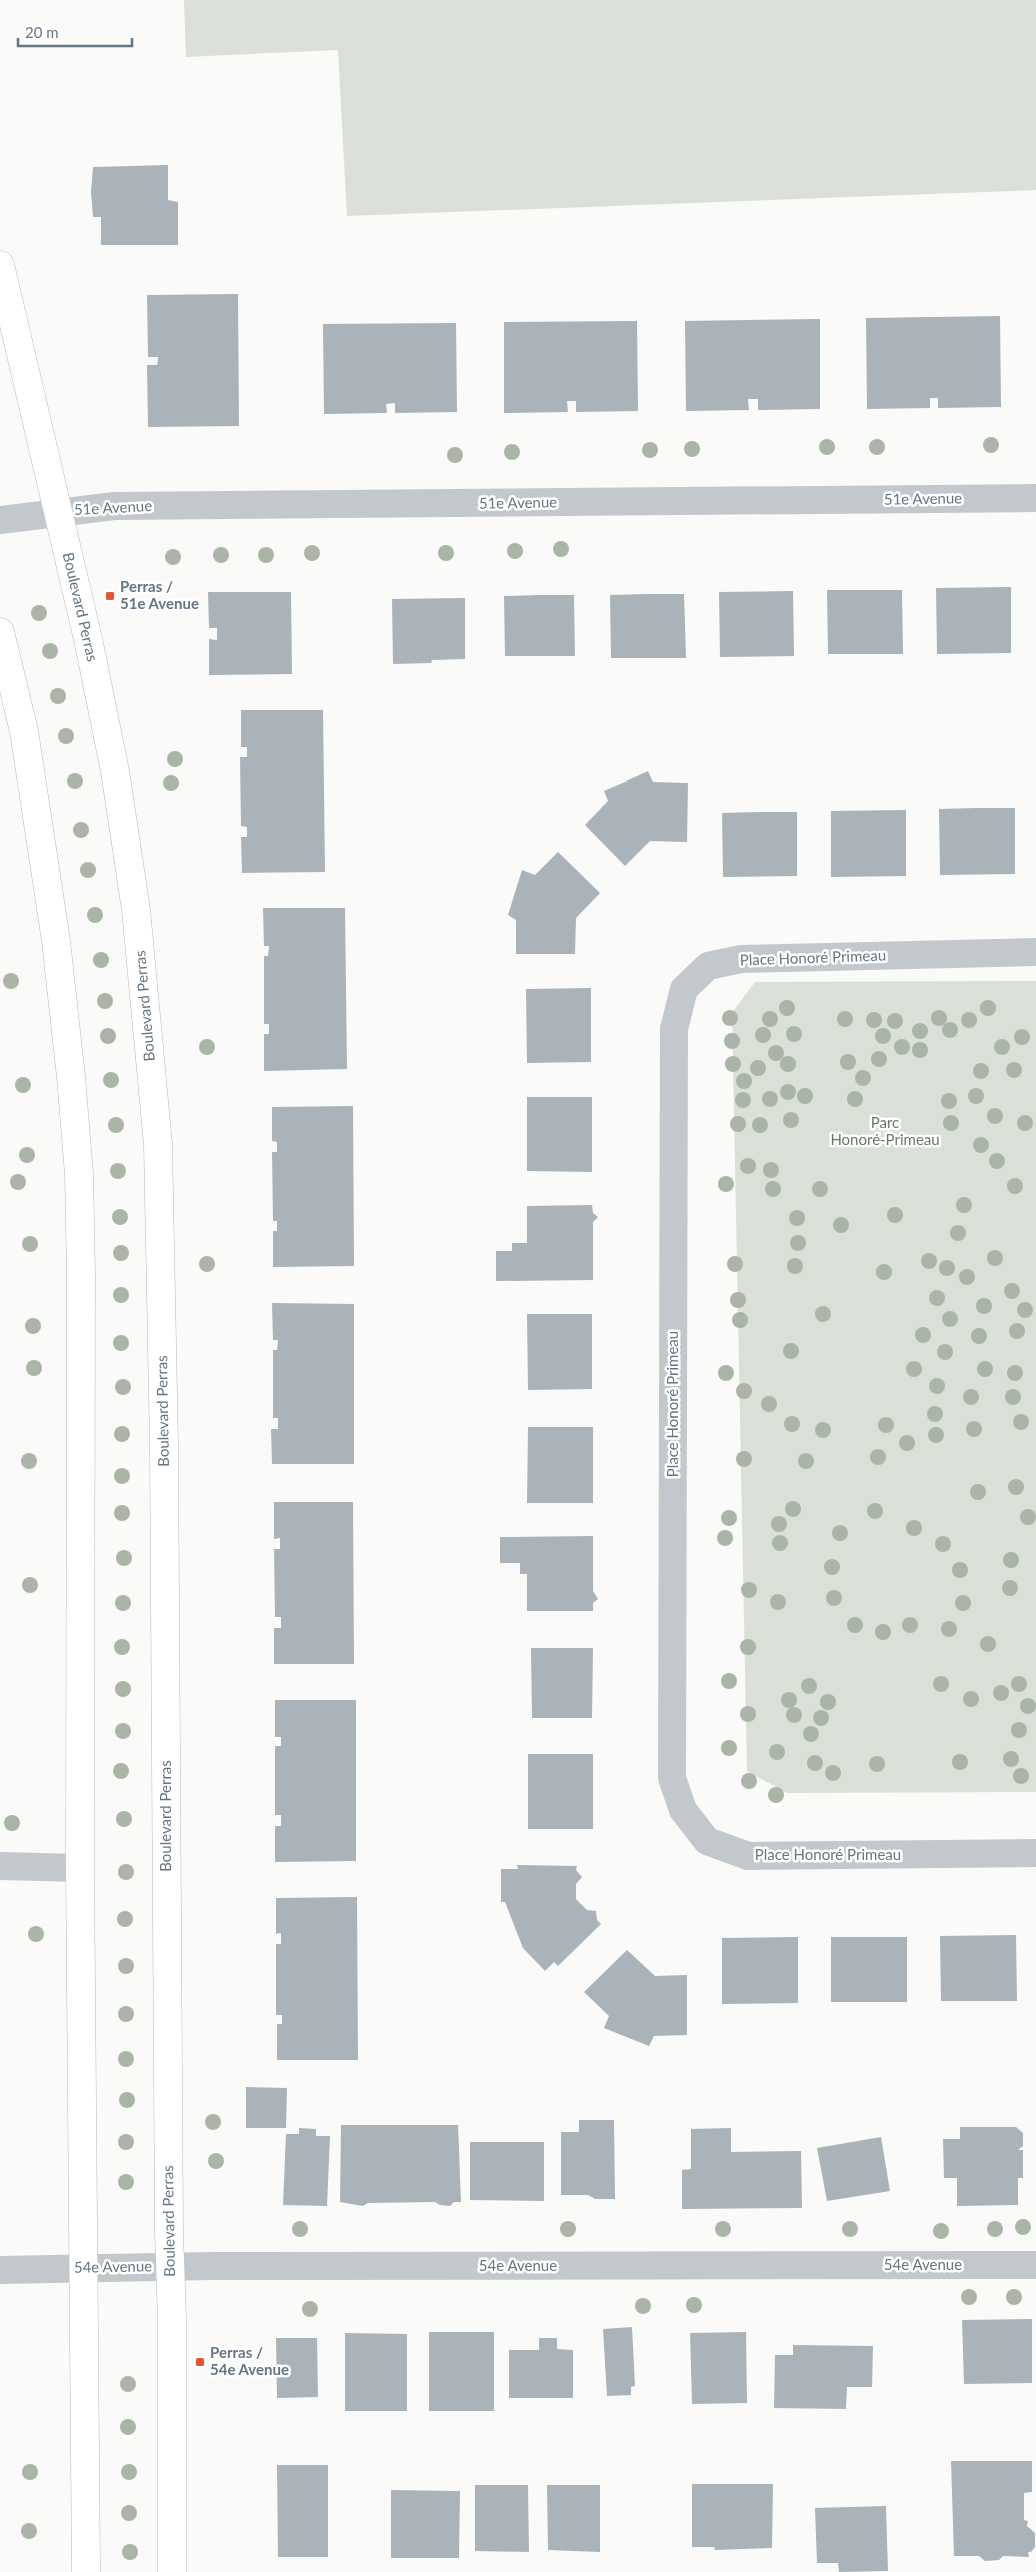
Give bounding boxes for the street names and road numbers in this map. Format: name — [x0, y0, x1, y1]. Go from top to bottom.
street label: 51e Avenue — [884, 488, 962, 508]
street label: 51e Avenue — [479, 492, 557, 512]
street label: 51e Avenue — [73, 496, 153, 518]
street label: Boulevard Perras — [60, 550, 102, 663]
street label: Place Honoré Primeau — [740, 945, 886, 969]
street label: Boulevard Perras — [130, 950, 158, 1062]
street label: Place Honoré Primeau — [663, 1331, 681, 1477]
street label: Boulevard Perras — [152, 1355, 172, 1467]
street label: Boulevard Perras — [156, 1760, 174, 1872]
street label: Place Honoré Primeau — [755, 1845, 901, 1863]
street label: Boulevard Perras — [158, 2165, 178, 2277]
street label: 54e Avenue — [884, 2255, 962, 2273]
street label: 54e Avenue — [74, 2256, 152, 2276]
street label: 54e Avenue — [479, 2256, 557, 2274]

